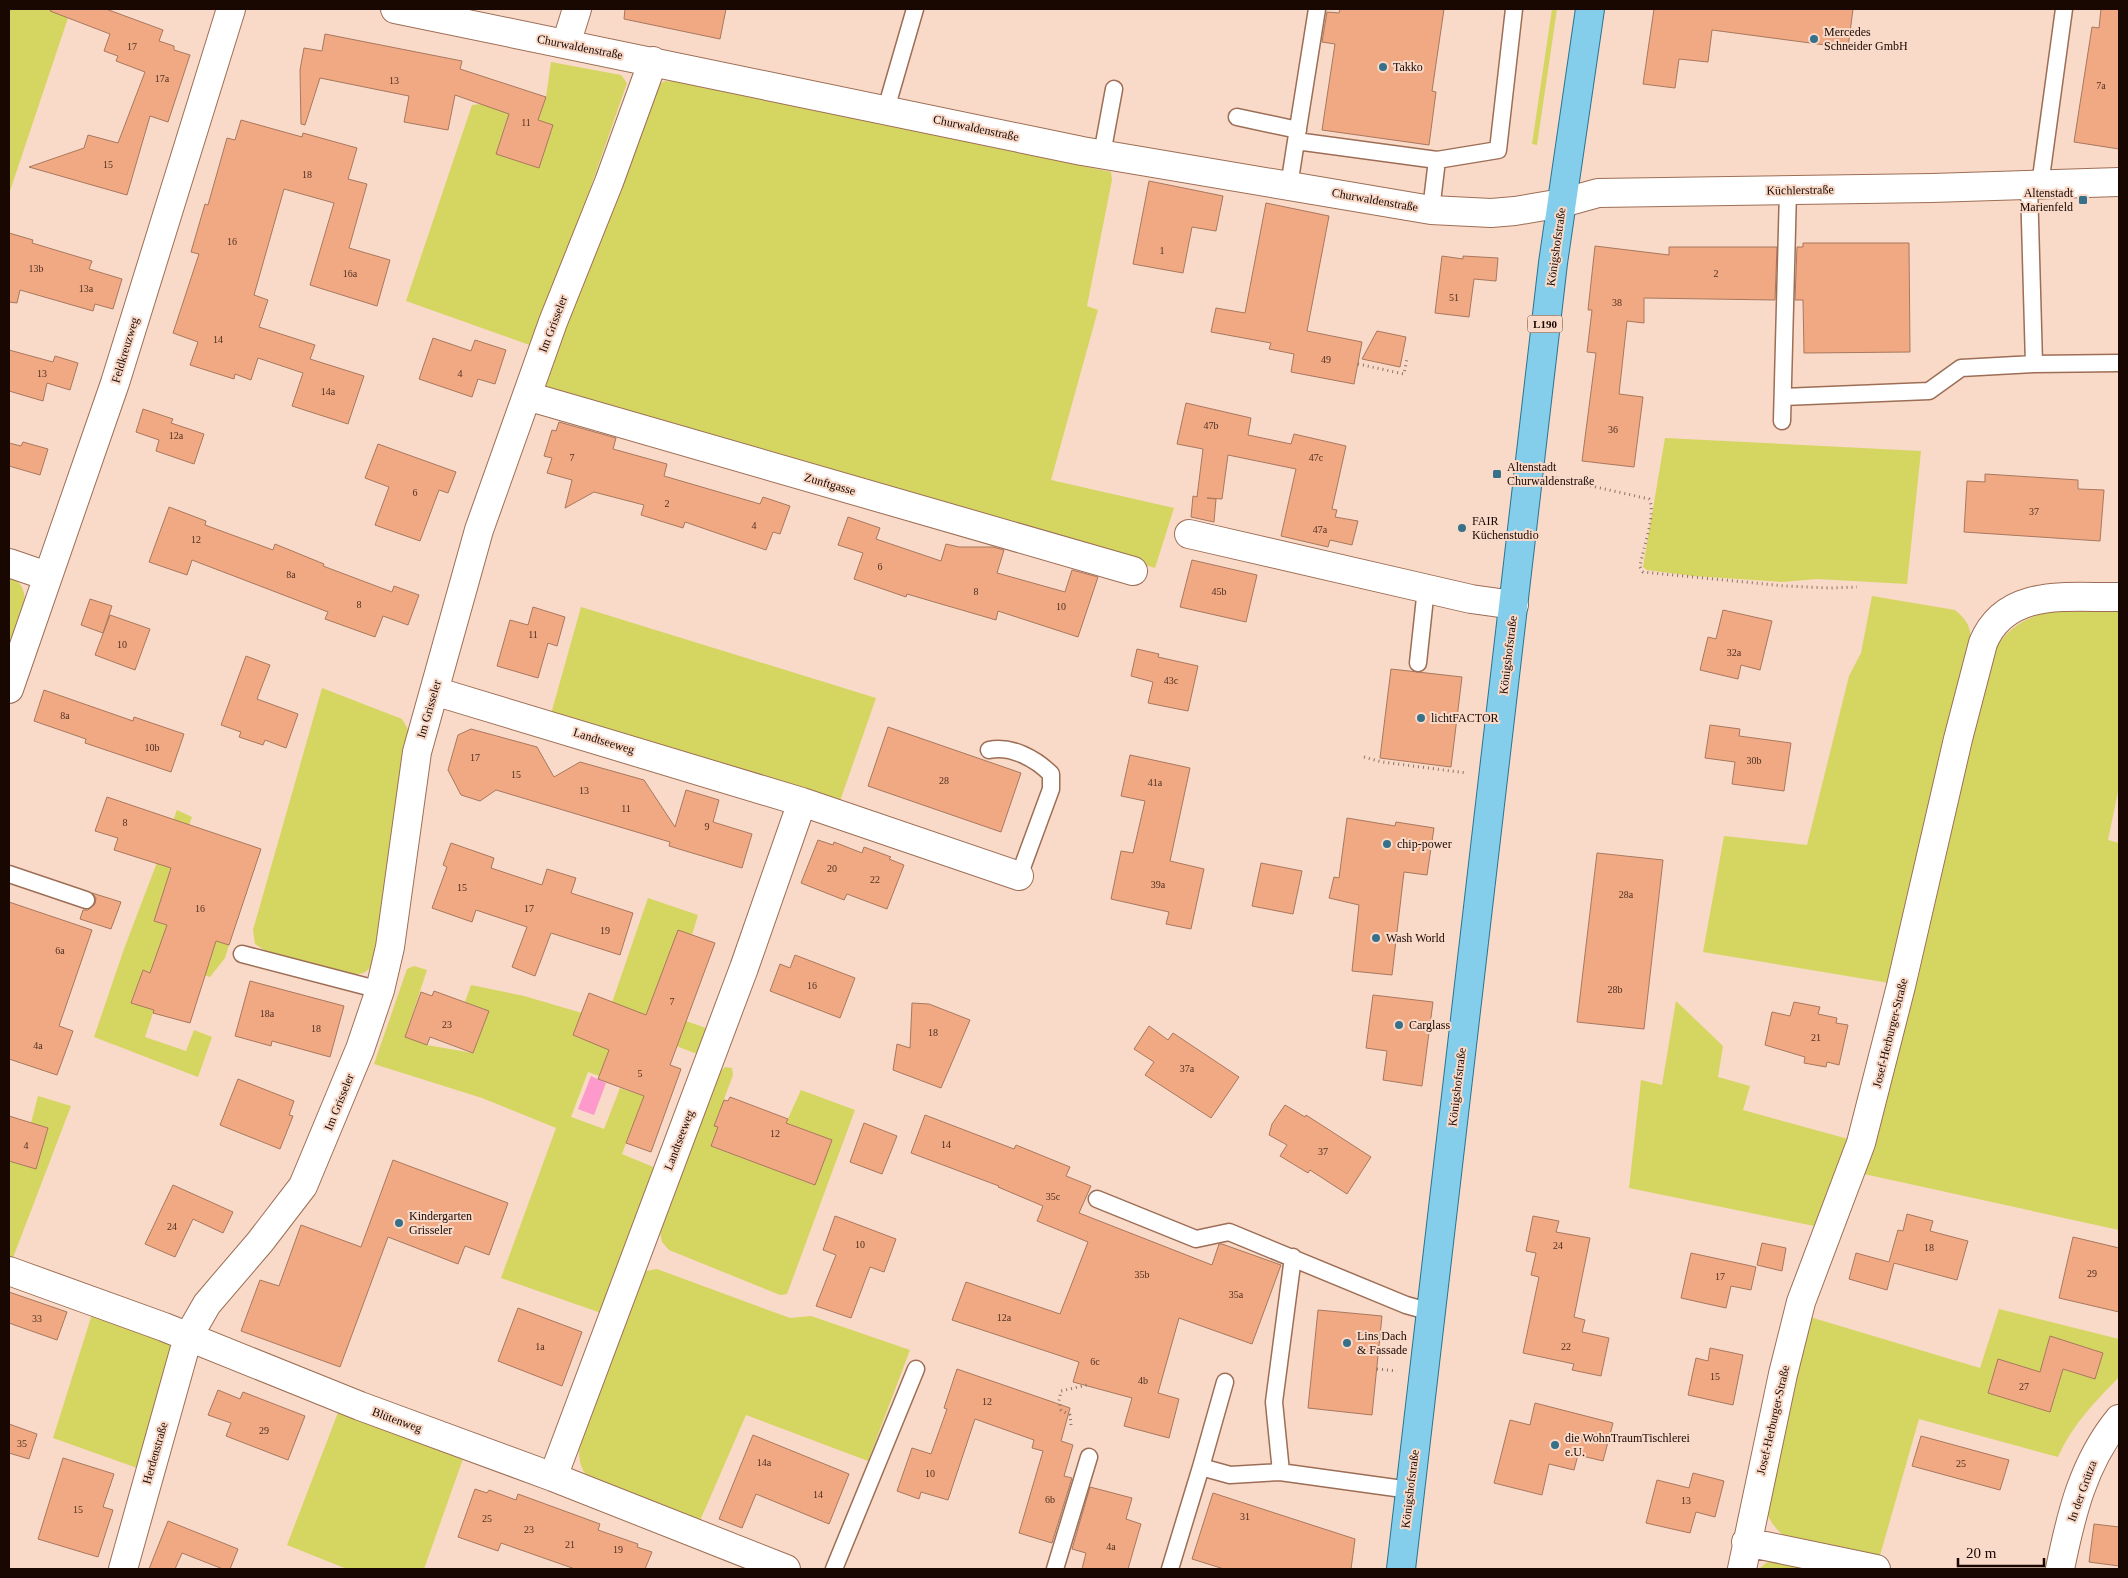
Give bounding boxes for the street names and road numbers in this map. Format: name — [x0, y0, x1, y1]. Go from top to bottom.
street label: Churwaldenstraße — [536, 32, 624, 62]
street label: Churwaldenstraße — [932, 112, 1020, 144]
street label: Küchlerstraße — [1766, 182, 1834, 198]
street label: Churwaldenstraße — [1331, 186, 1419, 214]
street label: Königshofstraße — [1544, 207, 1568, 287]
street label: Im Grisseler — [536, 294, 570, 354]
street label: Feldkreuzweg — [108, 315, 142, 385]
road number: L190 — [1528, 316, 1562, 332]
street label: Zunftgasse — [803, 470, 857, 498]
street label: Königshofstraße — [1496, 615, 1520, 695]
street label: Im Grisseler — [414, 678, 444, 740]
street label: Landtseeweg — [572, 725, 636, 757]
street label: Josef-Herburger-Straße — [1870, 977, 1910, 1089]
street label: Königshofstraße — [1445, 1047, 1469, 1127]
street label: Im Grisseler — [321, 1072, 357, 1132]
street label: Landtseeweg — [661, 1108, 697, 1172]
street label: Josef-Herburger-Straße — [1754, 1364, 1792, 1476]
street label: Blütenweg — [370, 1405, 424, 1435]
street label: Herdenstraße — [139, 1420, 171, 1486]
street label: Königshofstraße — [1398, 1449, 1422, 1529]
street label: In der Grütza — [2064, 1458, 2100, 1523]

